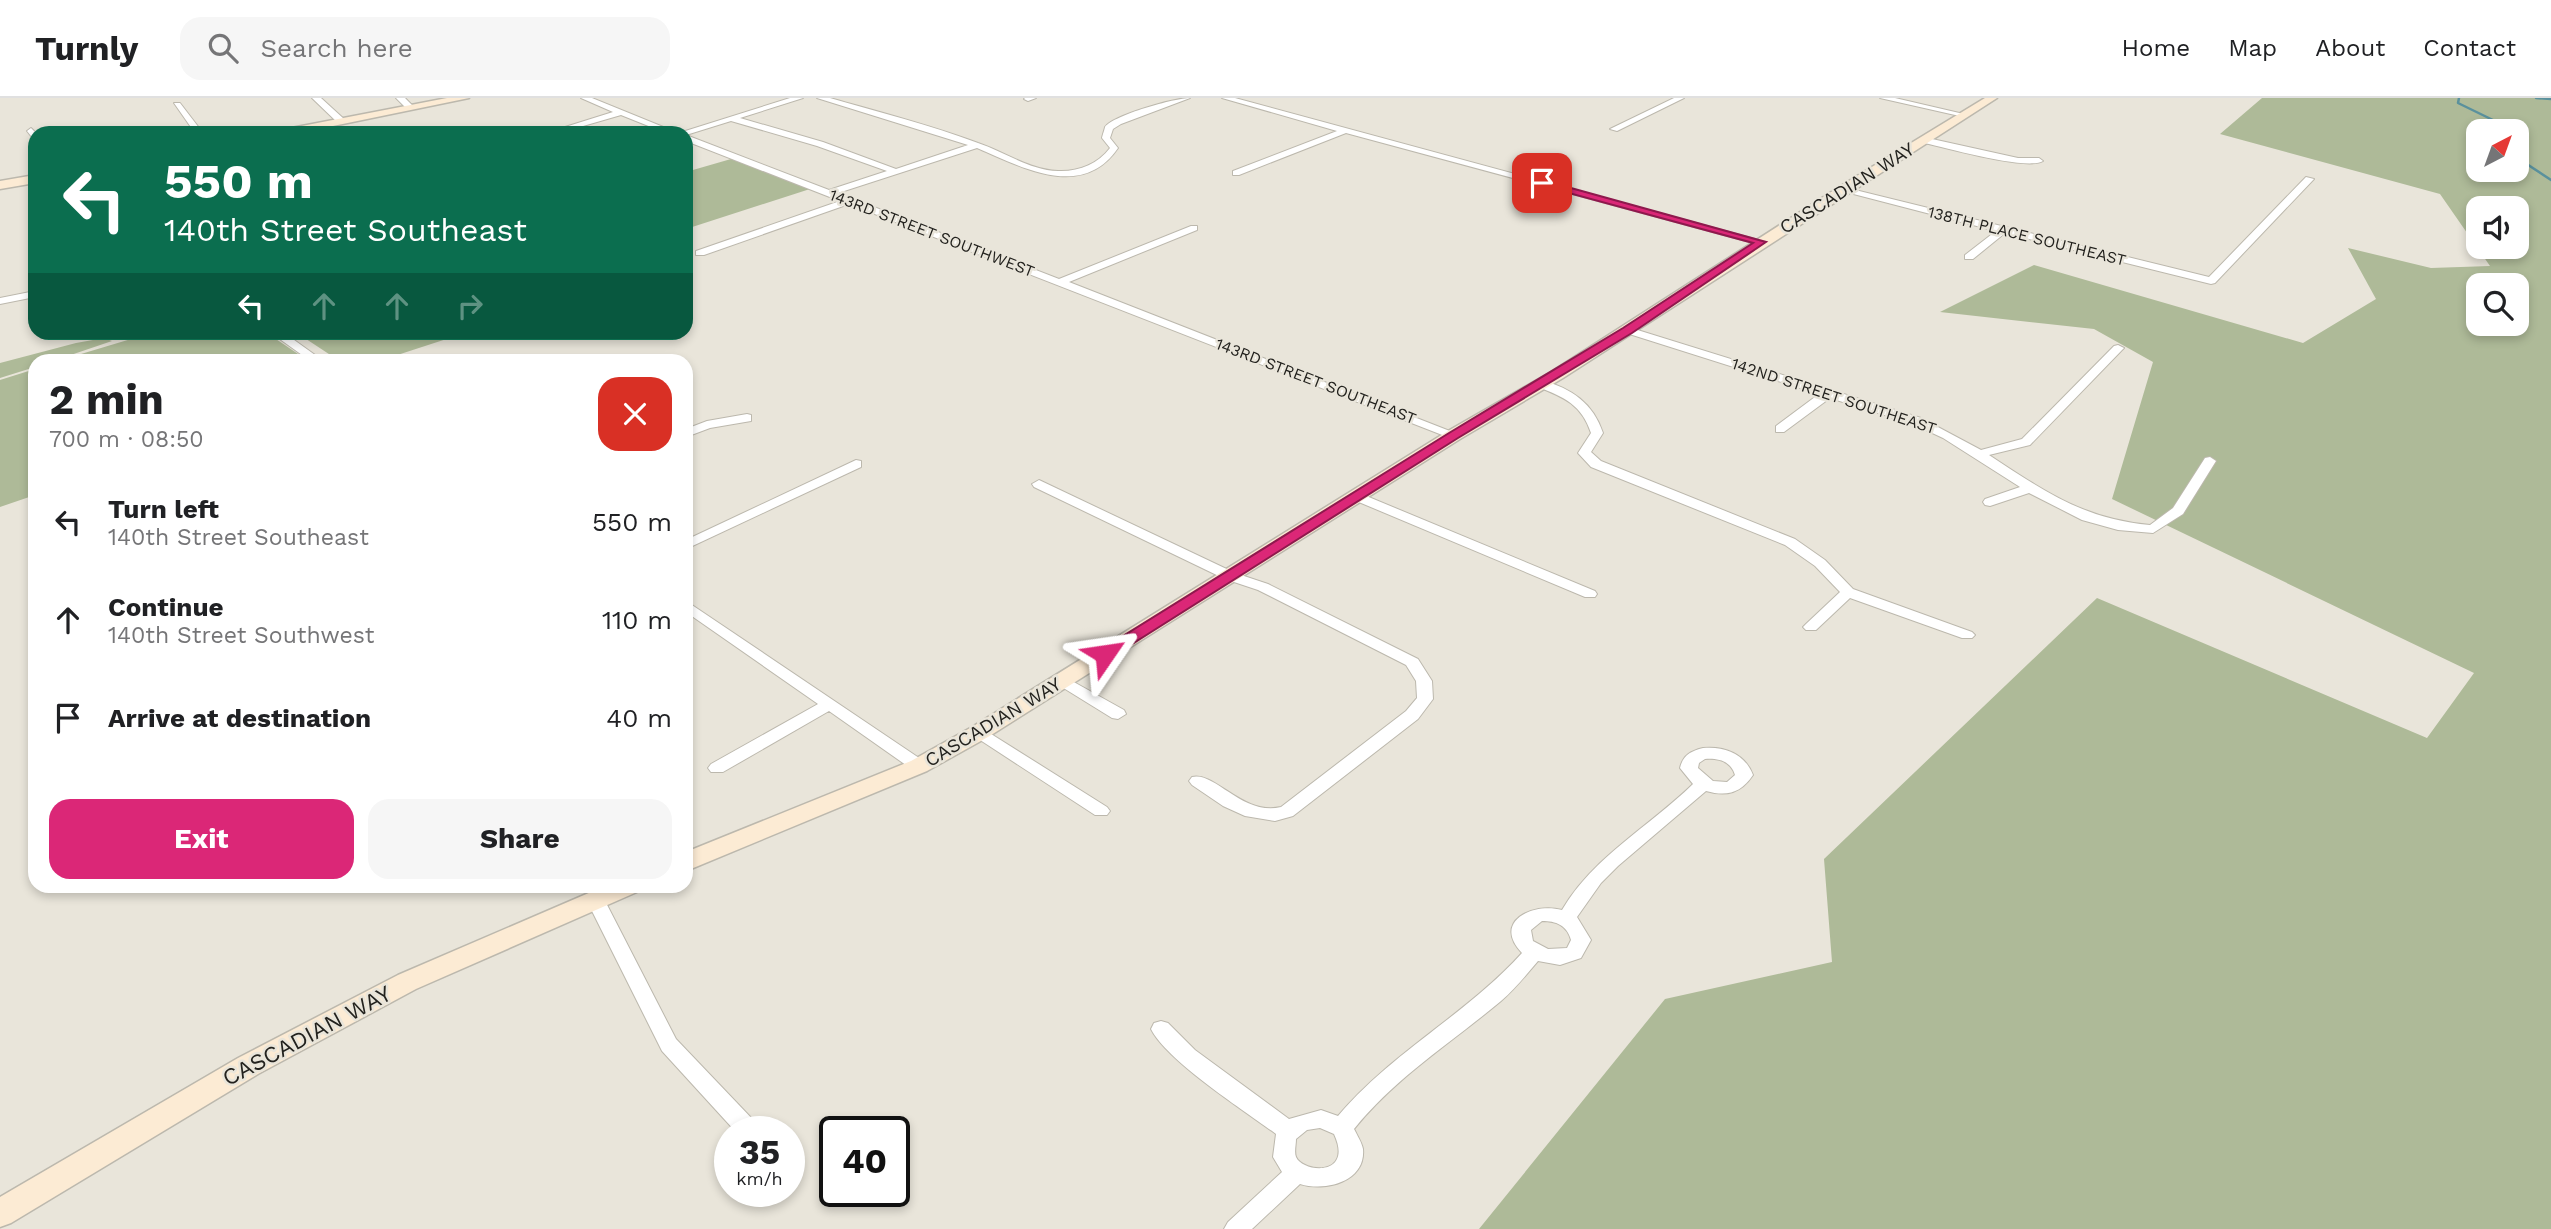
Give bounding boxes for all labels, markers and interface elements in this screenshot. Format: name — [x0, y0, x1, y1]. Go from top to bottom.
search box — [180, 17, 670, 80]
text: Turnly — [35, 29, 138, 68]
icon: search — [204, 29, 242, 67]
text: Search here — [260, 33, 413, 63]
text: Home — [2122, 34, 2190, 62]
text: Map — [2228, 34, 2277, 62]
text: About — [2315, 34, 2385, 62]
text: Contact — [2423, 34, 2516, 62]
north arrow — [2466, 119, 2529, 182]
map controls — [2466, 119, 2529, 336]
street label: CASCADIAN WAY — [1775, 137, 1919, 239]
text: 550 m — [164, 152, 313, 210]
pin — [1512, 153, 1572, 213]
icon: left — [49, 154, 140, 245]
icon: arrive — [1523, 164, 1561, 202]
street label: 143RD STREET SOUTHWEST — [827, 185, 1038, 281]
button: sound — [2466, 196, 2529, 259]
street label: 138TH PLACE SOUTHEAST — [1926, 202, 2128, 270]
text: 140th Street Southeast — [164, 211, 527, 249]
button: search — [2466, 273, 2529, 336]
icon: left — [232, 287, 270, 325]
icon: ahead — [305, 287, 343, 325]
icon: ahead — [378, 287, 416, 325]
icon: right — [451, 287, 489, 325]
street label: 143RD STREET SOUTHEAST — [1213, 334, 1419, 428]
street label: 142ND STREET SOUTHEAST — [1729, 354, 1939, 438]
text: 2 min — [49, 375, 164, 424]
button: close — [598, 377, 672, 451]
text: 700 m · 08:50 — [49, 426, 204, 453]
text: Turn left — [108, 494, 219, 524]
icon: left — [49, 503, 87, 541]
text: 550 m — [592, 507, 672, 537]
text: 140th Street Southeast — [108, 524, 369, 551]
text: Continue — [108, 592, 224, 622]
icon: ahead — [49, 601, 87, 639]
text: 110 m — [602, 605, 672, 635]
position arrow — [1068, 617, 1142, 691]
text: 140th Street Southwest — [108, 622, 374, 649]
street label: CASCADIAN WAY — [921, 672, 1065, 772]
icon: arrive — [49, 699, 87, 737]
text: Arrive at destination — [108, 703, 371, 733]
text: 40 m — [606, 703, 672, 733]
button: Exit — [49, 799, 354, 879]
button: Share — [368, 799, 672, 879]
street label: CASCADIAN WAY — [218, 980, 396, 1092]
speed limit sign: 40 — [819, 1116, 910, 1207]
text: 35 — [739, 1131, 780, 1173]
text: km/h — [736, 1168, 783, 1189]

